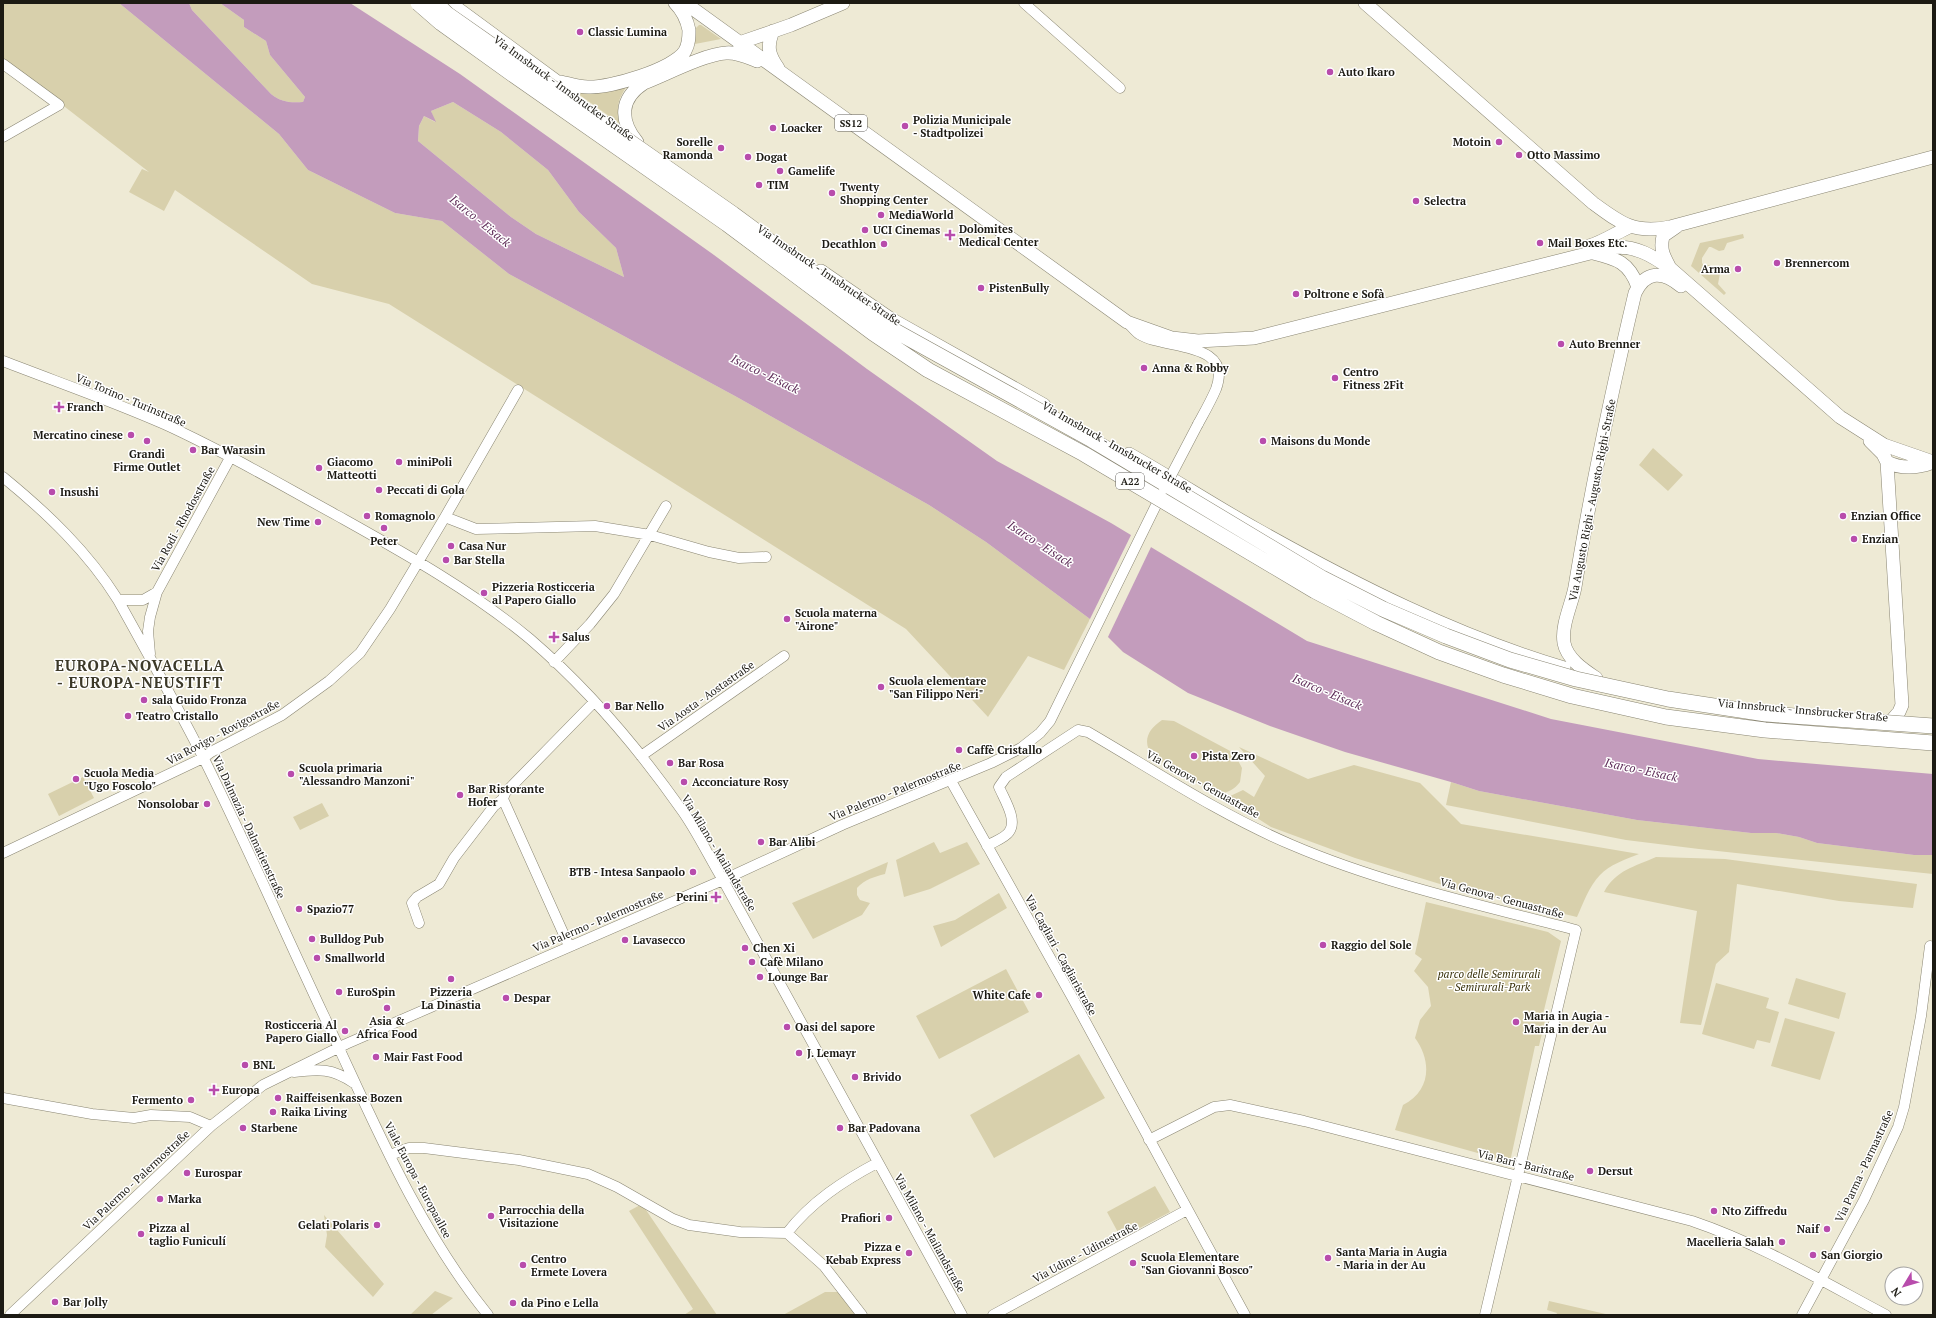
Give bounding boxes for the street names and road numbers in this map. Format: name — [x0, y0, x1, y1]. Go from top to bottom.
street label: Via Innsbruck - Innsbrucker Straße — [491, 32, 638, 144]
road number: SS12 — [835, 115, 867, 131]
street label: Via Innsbruck - Innsbrucker Straße — [754, 221, 904, 329]
street label: Via Torino - Turinstraße — [74, 370, 189, 430]
street label: Via Augusto Righi - Augusto-Righi-Straße — [1566, 397, 1619, 602]
street label: Via Innsbruck - Innsbrucker Straße — [1040, 398, 1195, 496]
street label: Via Rodi - Rhodosstraße — [148, 464, 218, 574]
road number: A22 — [1116, 473, 1144, 489]
street label: Via Aosta - Aostastraße — [655, 657, 757, 734]
street label: Via Rovigo - Rovigostraße — [164, 696, 282, 768]
street label: Via Innsbruck - Innsbrucker Straße — [1717, 696, 1889, 724]
street label: Via Genova - Genuastraße — [1144, 747, 1263, 821]
street label: Via Dalmazia - Dalmatienstraße — [210, 753, 289, 901]
street label: Via Palermo - Palermostraße — [827, 758, 963, 824]
street label: Via Milano - Mailandstraße — [679, 792, 760, 914]
street label: Via Genova - Genuastraße — [1439, 875, 1566, 921]
street label: Via Palermo - Palermostraße — [530, 887, 666, 955]
street label: Via Cagliari - Cagliaristraße — [1022, 892, 1100, 1018]
street label: Via Parma - Parmastraße — [1832, 1107, 1896, 1224]
street label: Viale Europa - Europaallee — [381, 1119, 455, 1241]
street label: Via Palermo - Palermostraße — [80, 1127, 193, 1233]
street label: Via Bari - Baristraße — [1476, 1146, 1576, 1184]
street label: Via Milano - Mailandstraße — [891, 1171, 969, 1295]
street label: Via Udine - Udinestraße — [1030, 1218, 1140, 1286]

